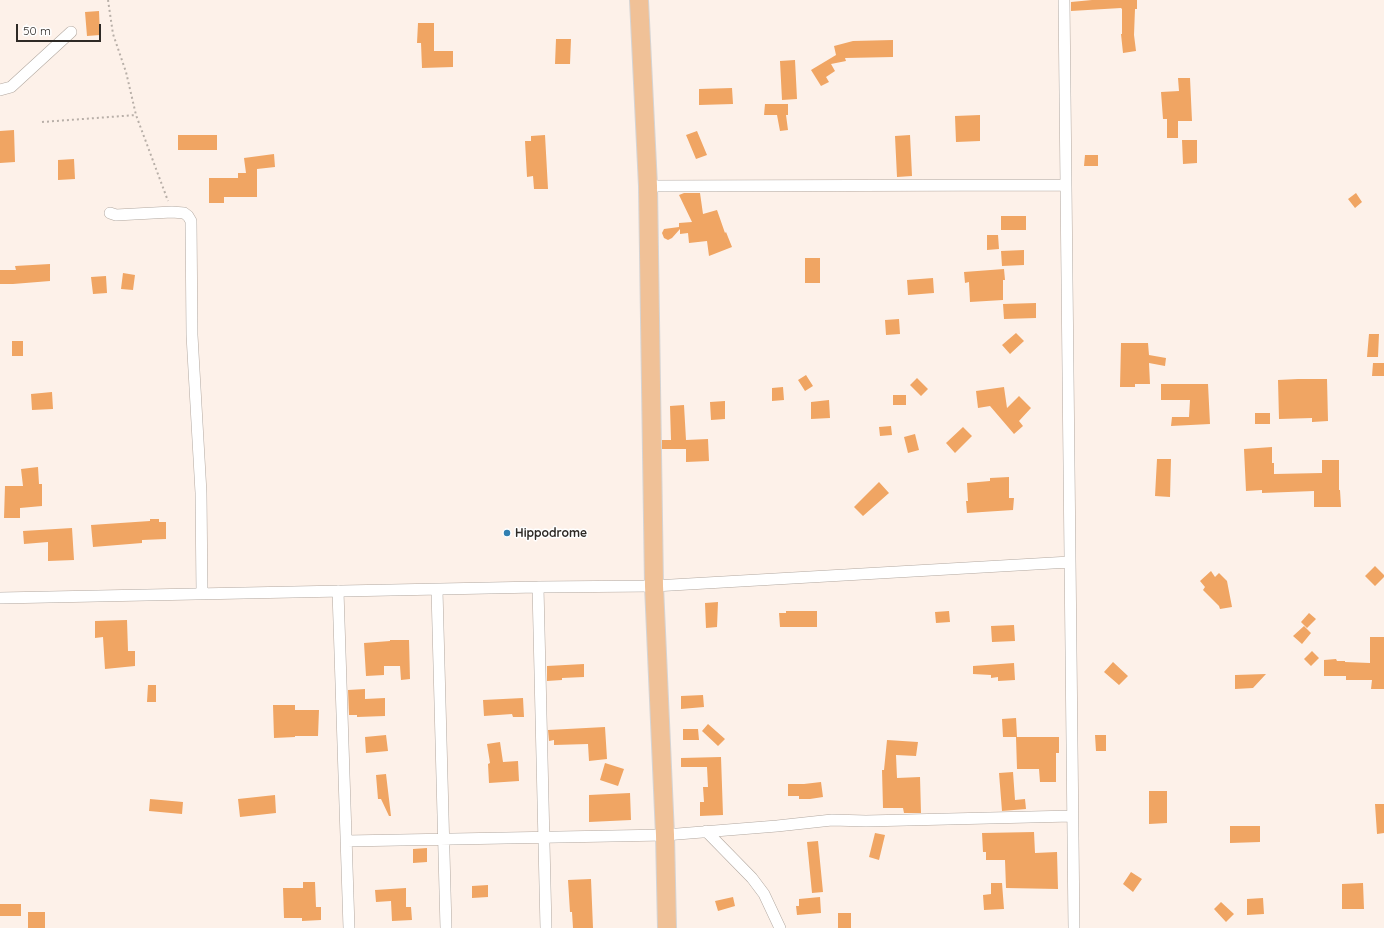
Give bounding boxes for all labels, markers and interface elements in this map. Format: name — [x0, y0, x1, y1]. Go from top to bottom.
scale bar — [18, 16, 103, 42]
text: 50 m — [23, 23, 51, 38]
place label: Hippodrome — [515, 526, 587, 540]
marker: Hippodrome — [502, 528, 512, 538]

